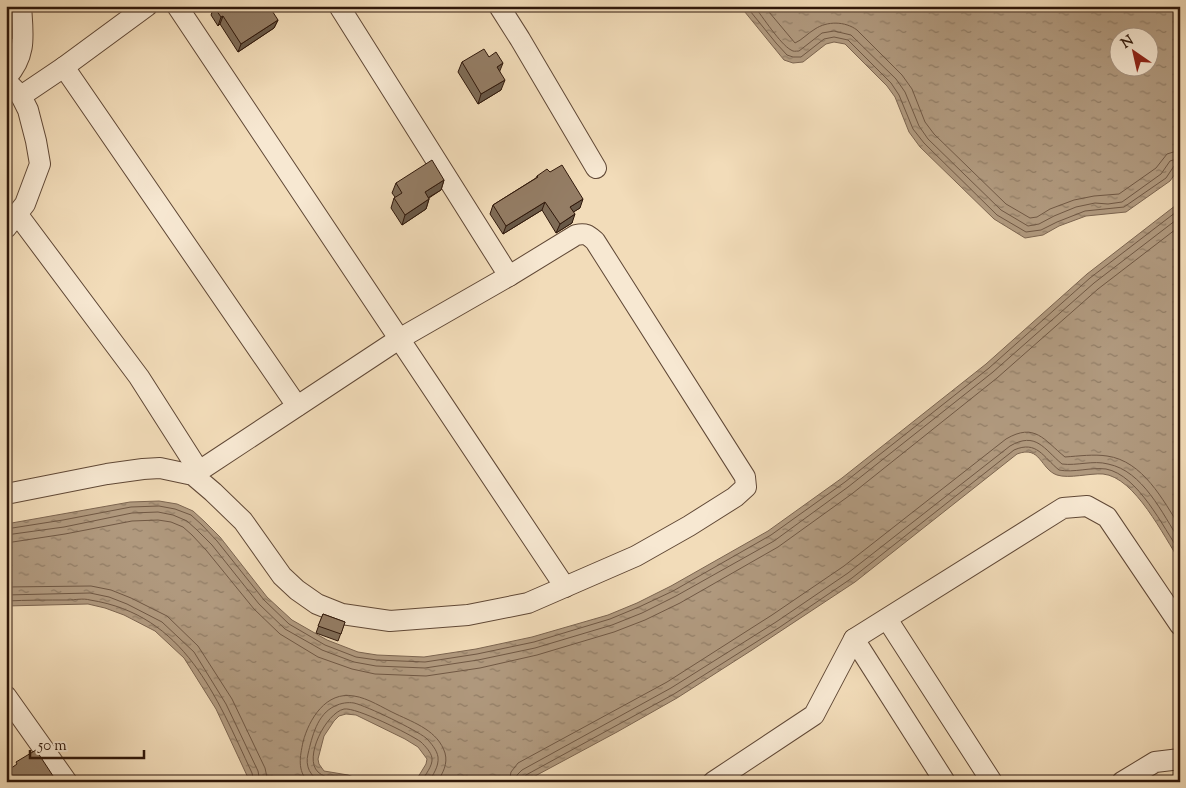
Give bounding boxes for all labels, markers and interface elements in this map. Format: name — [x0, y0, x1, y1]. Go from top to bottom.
north arrow — [1108, 28, 1158, 78]
text: N — [1118, 31, 1138, 54]
scale bar — [30, 728, 144, 760]
text: 50 m — [37, 736, 67, 757]

